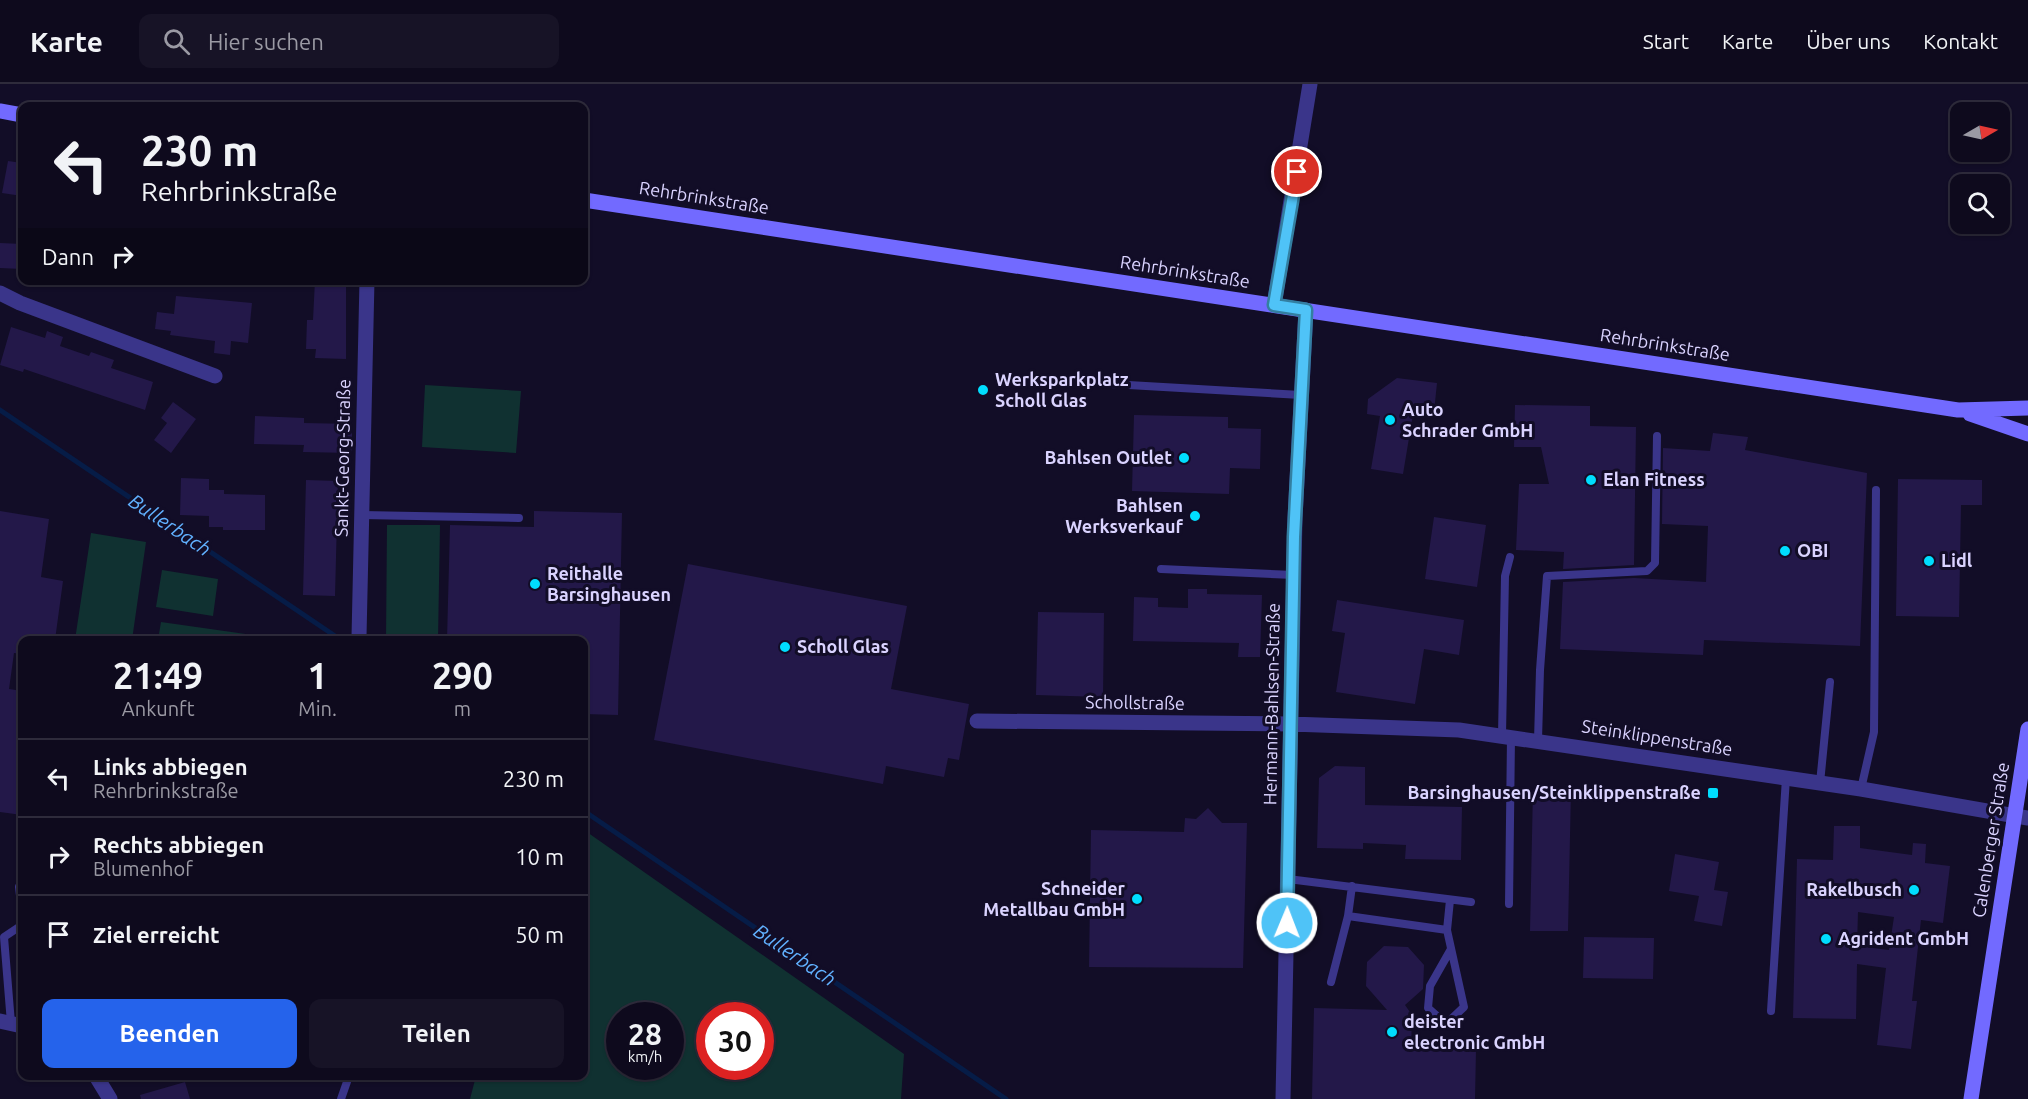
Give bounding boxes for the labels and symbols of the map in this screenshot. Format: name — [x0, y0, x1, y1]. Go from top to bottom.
north arrow — [1950, 102, 2010, 162]
pin — [1271, 146, 1322, 197]
street label: Rehrbrinkstraße — [638, 177, 770, 217]
street label: Rehrbrinkstraße — [1119, 251, 1251, 291]
street label: Rehrbrinkstraße — [1599, 324, 1731, 364]
place label: Werksparkplatz Scholl Glas — [995, 369, 1129, 410]
street label: Sankt-Georg-Straße — [331, 379, 353, 537]
marker: Werksparkplatz Scholl Glas — [976, 383, 990, 397]
place label: Auto Schrader GmbH — [1402, 399, 1533, 440]
marker: Auto Schrader GmbH — [1383, 413, 1397, 427]
place label: Bahlsen Outlet — [1045, 447, 1172, 467]
marker: Bahlsen Outlet — [1177, 451, 1191, 465]
place label: Elan Fitness — [1603, 469, 1705, 489]
marker: Elan Fitness — [1584, 473, 1598, 487]
water label: Bullerbach — [125, 489, 216, 560]
place label: Bahlsen Werksverkauf — [1065, 495, 1184, 536]
marker: Bahlsen Werksverkauf — [1188, 509, 1202, 523]
place label: OBI — [1797, 540, 1829, 560]
marker: OBI — [1778, 544, 1792, 558]
place label: Lidl — [1941, 550, 1973, 570]
marker: Lidl — [1922, 554, 1936, 568]
place label: Reithalle Barsinghausen — [547, 563, 671, 604]
marker: Reithalle Barsinghausen — [528, 577, 542, 591]
street label: Hermann-Bahlsen-Straße — [1259, 603, 1283, 805]
place label: Scholl Glas — [797, 636, 889, 656]
marker: Scholl Glas — [778, 640, 792, 654]
street label: Schollstraße — [1085, 691, 1185, 713]
street label: Steinklippenstraße — [1580, 715, 1734, 759]
street label: Calenberger Straße — [1968, 761, 2012, 919]
place label: Barsinghausen/Steinklippenstraße — [1408, 782, 1701, 802]
marker: Barsinghausen/Steinklippenstraße — [1706, 786, 1720, 800]
place label: Schneider Metallbau GmbH — [983, 878, 1126, 919]
place label: Rakelbusch — [1806, 879, 1902, 899]
marker: Rakelbusch — [1907, 883, 1921, 897]
position arrow — [1255, 891, 1319, 955]
marker: Schneider Metallbau GmbH — [1130, 892, 1144, 906]
water label: Bullerbach — [750, 919, 841, 990]
place label: Agrident GmbH — [1838, 928, 1969, 948]
marker: Agrident GmbH — [1819, 932, 1833, 946]
speed limit sign: 30 — [696, 1002, 774, 1080]
place label: deister electronic GmbH — [1404, 1011, 1545, 1052]
marker: deister electronic GmbH — [1385, 1025, 1399, 1039]

